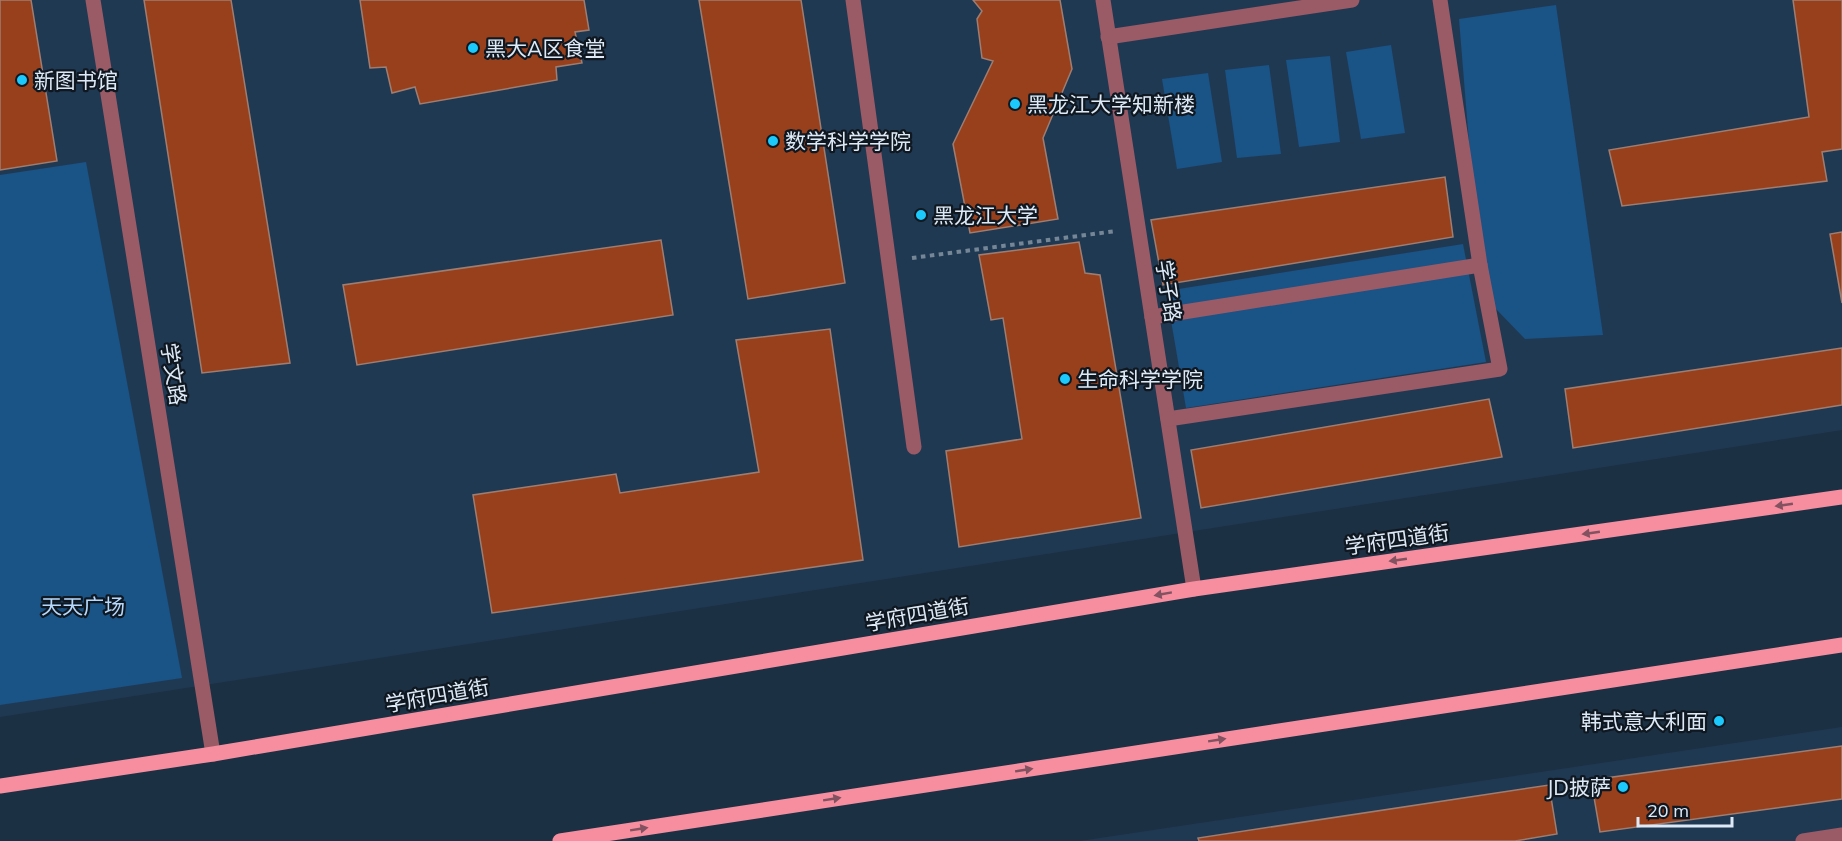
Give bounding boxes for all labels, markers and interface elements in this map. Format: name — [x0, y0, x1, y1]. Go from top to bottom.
place label: 黑大A区食堂 — [485, 35, 605, 61]
marker: 黑大A区食堂 — [466, 41, 480, 55]
place label: 新图书馆 — [34, 67, 118, 93]
marker: 新图书馆 — [15, 73, 29, 87]
place label: 黑龙江大学知新楼 — [1027, 91, 1195, 117]
marker: 黑龙江大学知新楼 — [1008, 97, 1022, 111]
place label: 数学科学学院 — [785, 128, 911, 154]
marker: 数学科学学院 — [766, 134, 780, 148]
place label: 黑龙江大学 — [933, 202, 1038, 228]
marker: 黑龙江大学 — [914, 208, 928, 222]
street label: 学子路 — [1151, 258, 1187, 324]
street label: 学文路 — [156, 341, 192, 407]
place label: 生命科学学院 — [1077, 366, 1203, 392]
marker: 生命科学学院 — [1058, 372, 1072, 386]
one-way arrow — [1774, 501, 1793, 510]
street label: 学府四道街 — [1343, 519, 1451, 559]
one-way arrow — [1581, 528, 1600, 537]
one-way arrow — [1388, 556, 1407, 565]
one-way arrow — [1154, 590, 1173, 599]
street label: 学府四道街 — [863, 592, 971, 636]
park label: 天天广场 — [41, 593, 125, 619]
street label: 学府四道街 — [383, 673, 491, 717]
place label: 韩式意大利面 — [1581, 708, 1707, 734]
marker: 韩式意大利面 — [1712, 714, 1726, 728]
one-way arrow — [1208, 736, 1227, 745]
one-way arrow — [1015, 765, 1034, 774]
place label: JD披萨 — [1546, 774, 1611, 800]
marker: JD披萨 — [1616, 780, 1630, 794]
scale bar — [1638, 790, 1732, 828]
one-way arrow — [822, 795, 841, 804]
text: 20 m — [1647, 799, 1689, 822]
one-way arrow — [629, 824, 648, 833]

